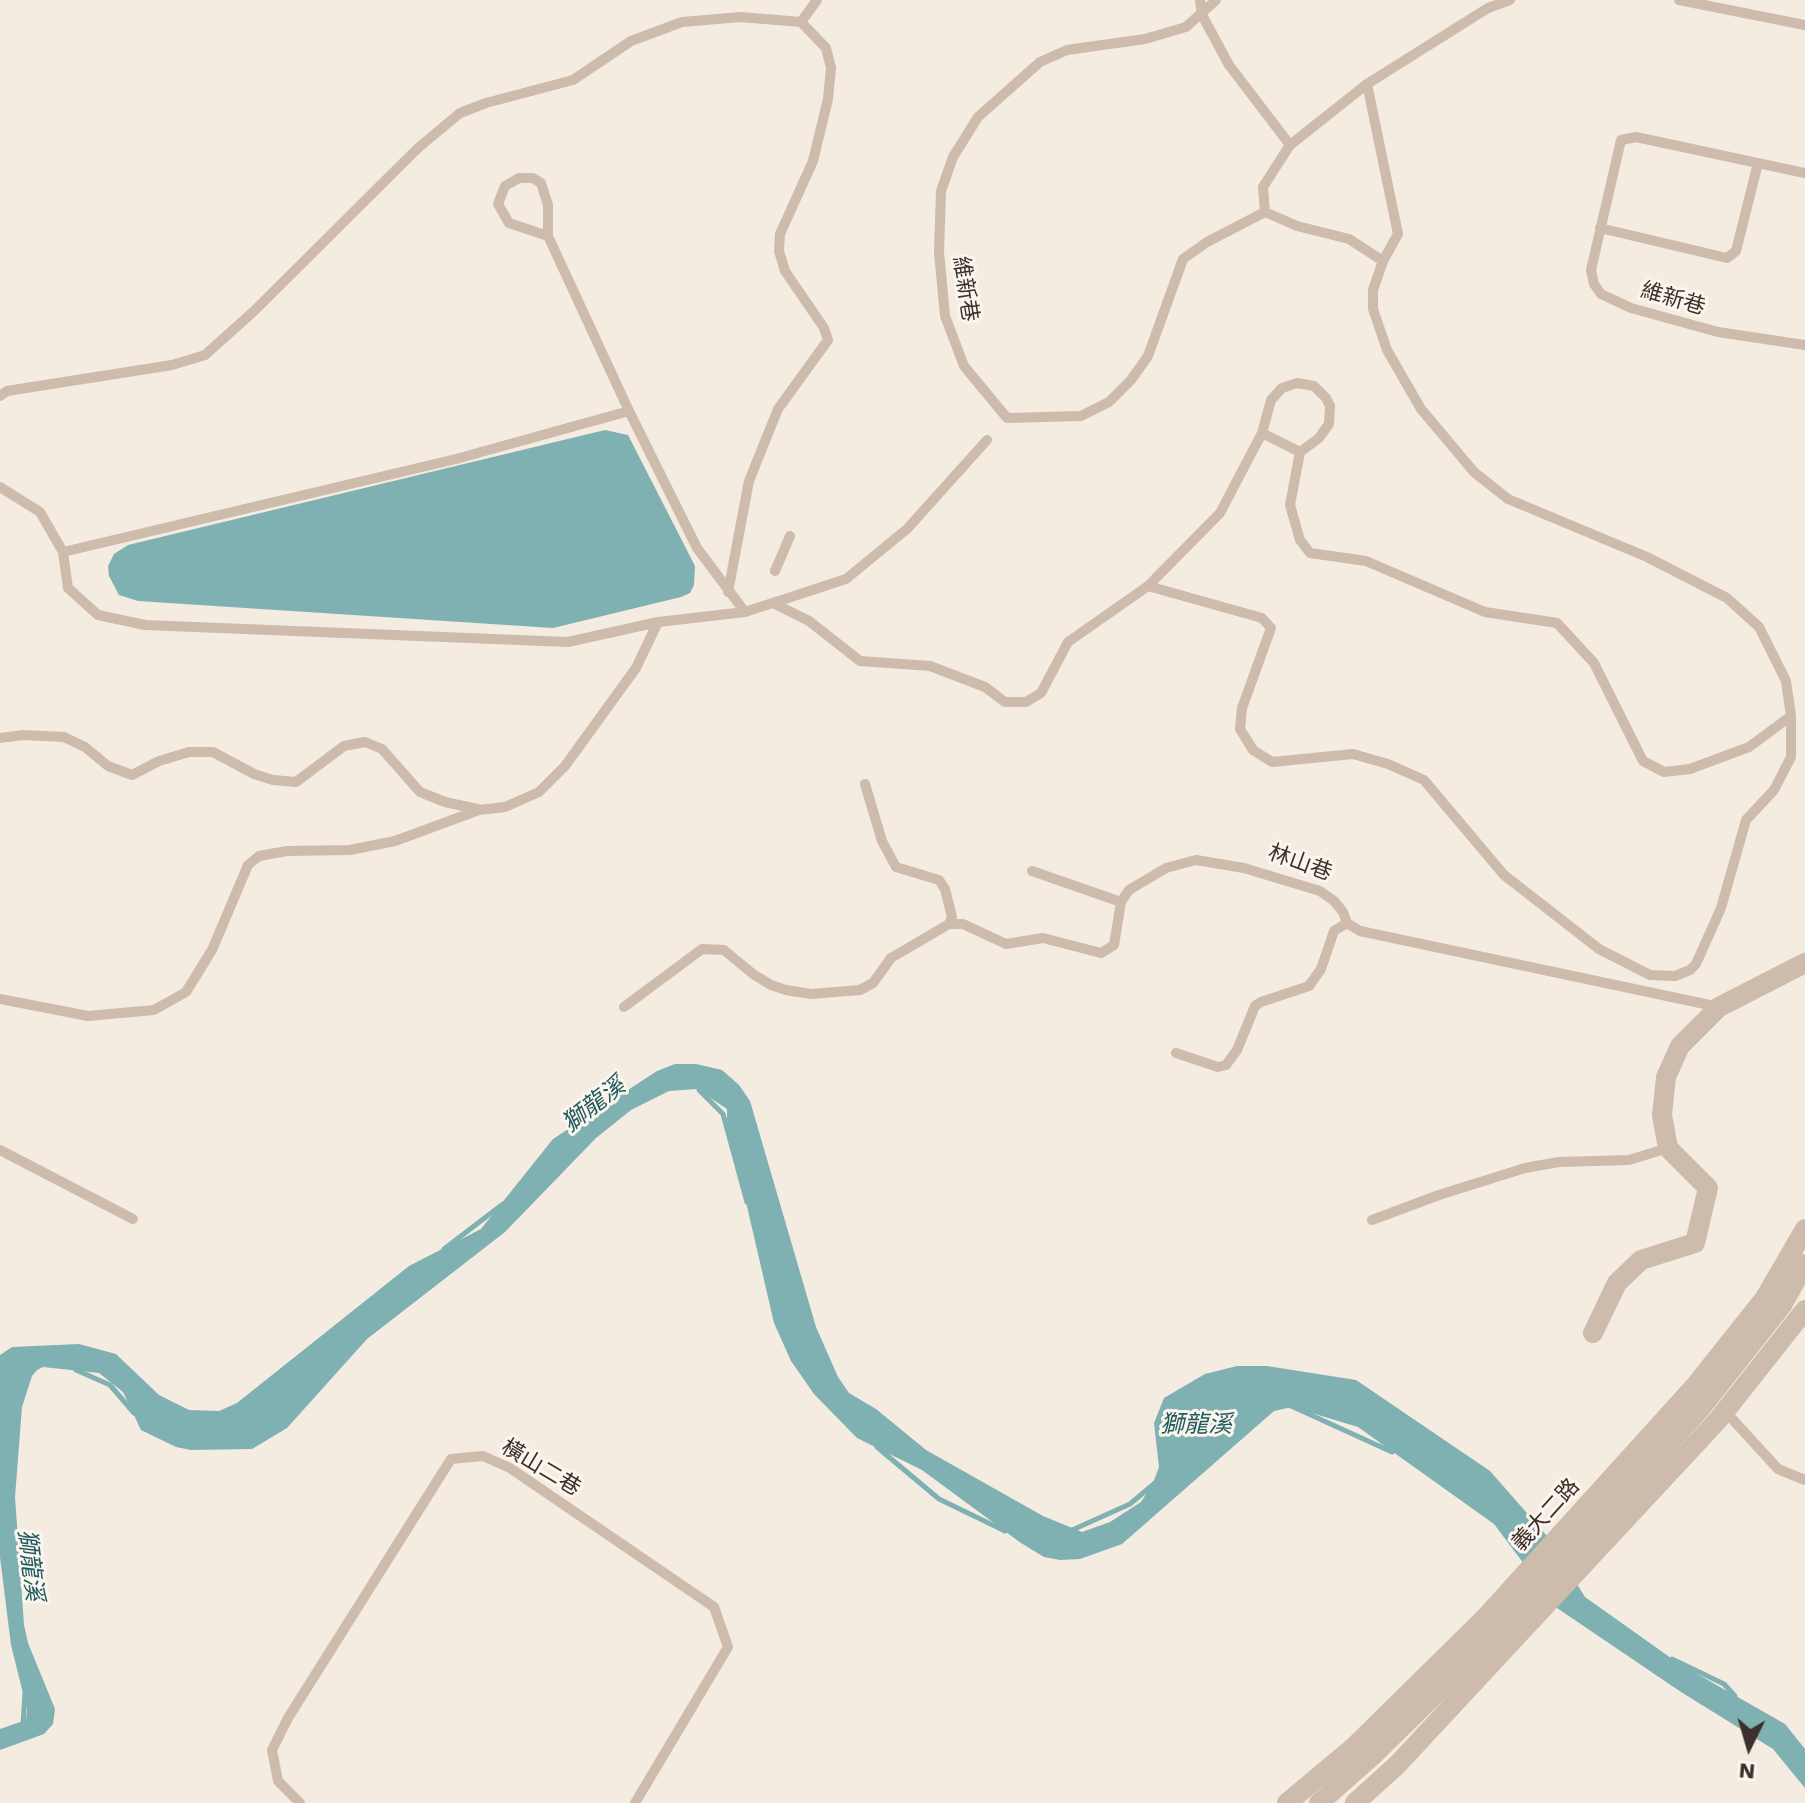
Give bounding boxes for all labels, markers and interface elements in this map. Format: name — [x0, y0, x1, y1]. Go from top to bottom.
street label: 維新巷 — [947, 254, 983, 324]
street label: 維新巷 — [1638, 277, 1708, 321]
street label: 林山巷 — [1264, 839, 1336, 887]
water label: 獅龍溪 — [557, 1071, 631, 1139]
water label: 獅龍溪 — [1160, 1411, 1232, 1439]
street label: 橫山二巷 — [496, 1434, 586, 1502]
street label: 義大二路 — [1507, 1473, 1585, 1557]
water label: 獅龍溪 — [11, 1528, 49, 1602]
north arrow — [1709, 1707, 1789, 1787]
text: N — [1738, 1758, 1756, 1785]

